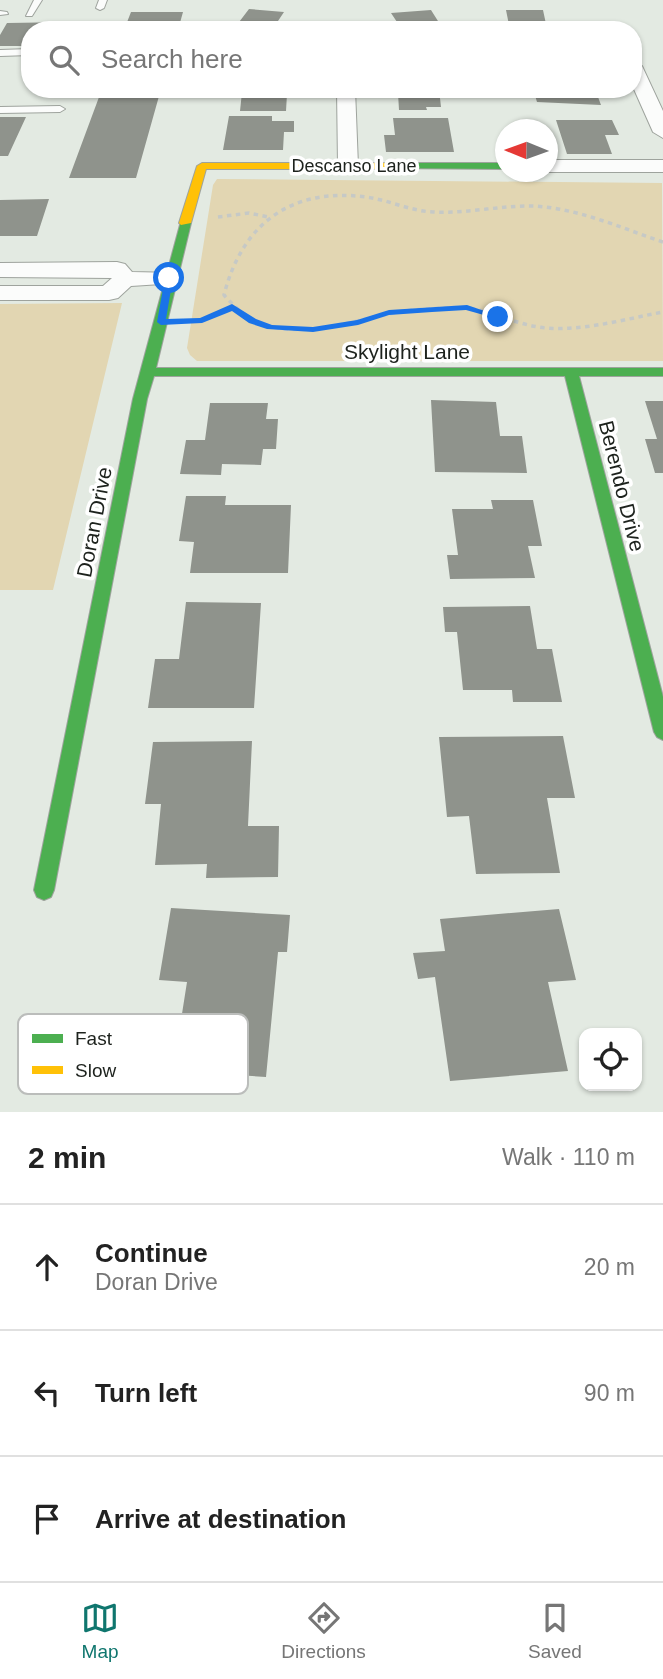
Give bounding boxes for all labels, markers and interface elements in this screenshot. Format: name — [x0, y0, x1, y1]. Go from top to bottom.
search box — [21, 21, 642, 98]
icon: search — [45, 41, 83, 79]
text: Search here — [101, 44, 243, 74]
north arrow — [495, 119, 558, 182]
street label: Descanso Lane — [291, 156, 417, 176]
route start — [153, 262, 184, 293]
route end — [482, 301, 513, 332]
street label: Skylight Lane — [344, 340, 470, 363]
street label: Berendo Drive — [595, 418, 649, 554]
street label: Doran Drive — [72, 465, 116, 579]
legend — [18, 1014, 248, 1094]
text: Fast — [75, 1028, 113, 1049]
map controls — [579, 1028, 642, 1091]
button: locate — [579, 1028, 642, 1091]
text: Slow — [75, 1060, 116, 1081]
text: 2 min — [28, 1141, 106, 1174]
text: Walk · 110 m — [502, 1144, 635, 1170]
text: Continue — [95, 1238, 208, 1268]
icon: ahead — [28, 1248, 66, 1286]
text: 20 m — [584, 1254, 635, 1280]
text: Doran Drive — [95, 1269, 218, 1295]
icon: left — [28, 1374, 66, 1412]
text: Turn left — [95, 1378, 197, 1408]
text: 90 m — [584, 1380, 635, 1406]
icon: arrive — [28, 1500, 66, 1538]
text: Arrive at destination — [95, 1504, 346, 1534]
tab: Map — [81, 1599, 119, 1663]
tab: Directions — [281, 1599, 366, 1663]
tab: Saved — [528, 1599, 582, 1663]

